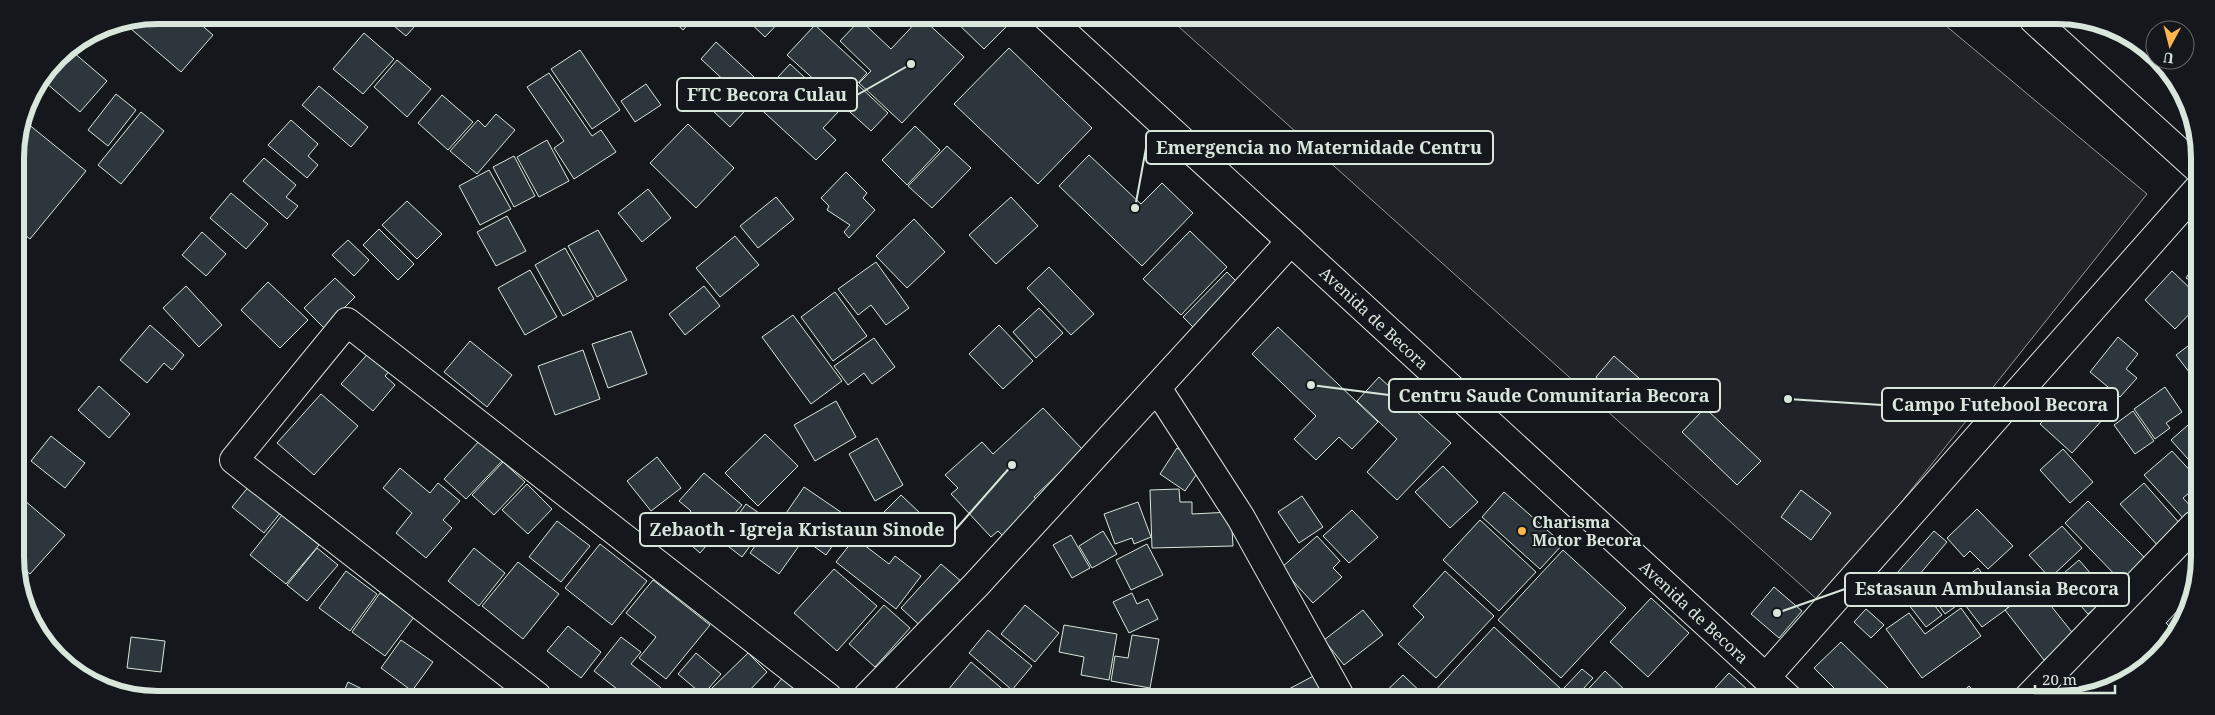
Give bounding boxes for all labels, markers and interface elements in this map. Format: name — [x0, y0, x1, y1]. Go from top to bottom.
north arrow — [2145, 20, 2195, 70]
text: U — [2161, 48, 2175, 68]
callout: FTC Becora Culau — [677, 78, 857, 111]
text: FTC Becora Culau — [687, 82, 847, 106]
callout: Emergencia no Maternidade Centru — [1146, 131, 1493, 164]
text: Emergencia no Maternidade Centru — [1156, 135, 1482, 159]
street label: Avenida de Becora — [1315, 262, 1433, 374]
callout: Centru Saude Comunitaria Becora — [1389, 379, 1720, 412]
text: Centru Saude Comunitaria Becora — [1399, 383, 1710, 407]
callout: Campo Futebool Becora — [1882, 388, 2118, 421]
text: Campo Futebool Becora — [1892, 392, 2108, 416]
place label: Charisma Motor Becora — [1532, 511, 1642, 551]
callout: Zebaoth - Igreja Kristaun Sinode — [640, 513, 955, 546]
text: Zebaoth - Igreja Kristaun Sinode — [650, 517, 944, 541]
marker: Charisma Motor Becora — [1516, 525, 1528, 537]
street label: Avenida de Becora — [1635, 556, 1753, 668]
callout: Estasaun Ambulansia Becora — [1845, 573, 2129, 606]
text: Estasaun Ambulansia Becora — [1855, 576, 2119, 600]
scale bar — [2035, 662, 2115, 694]
text: 20 m — [2042, 669, 2077, 689]

